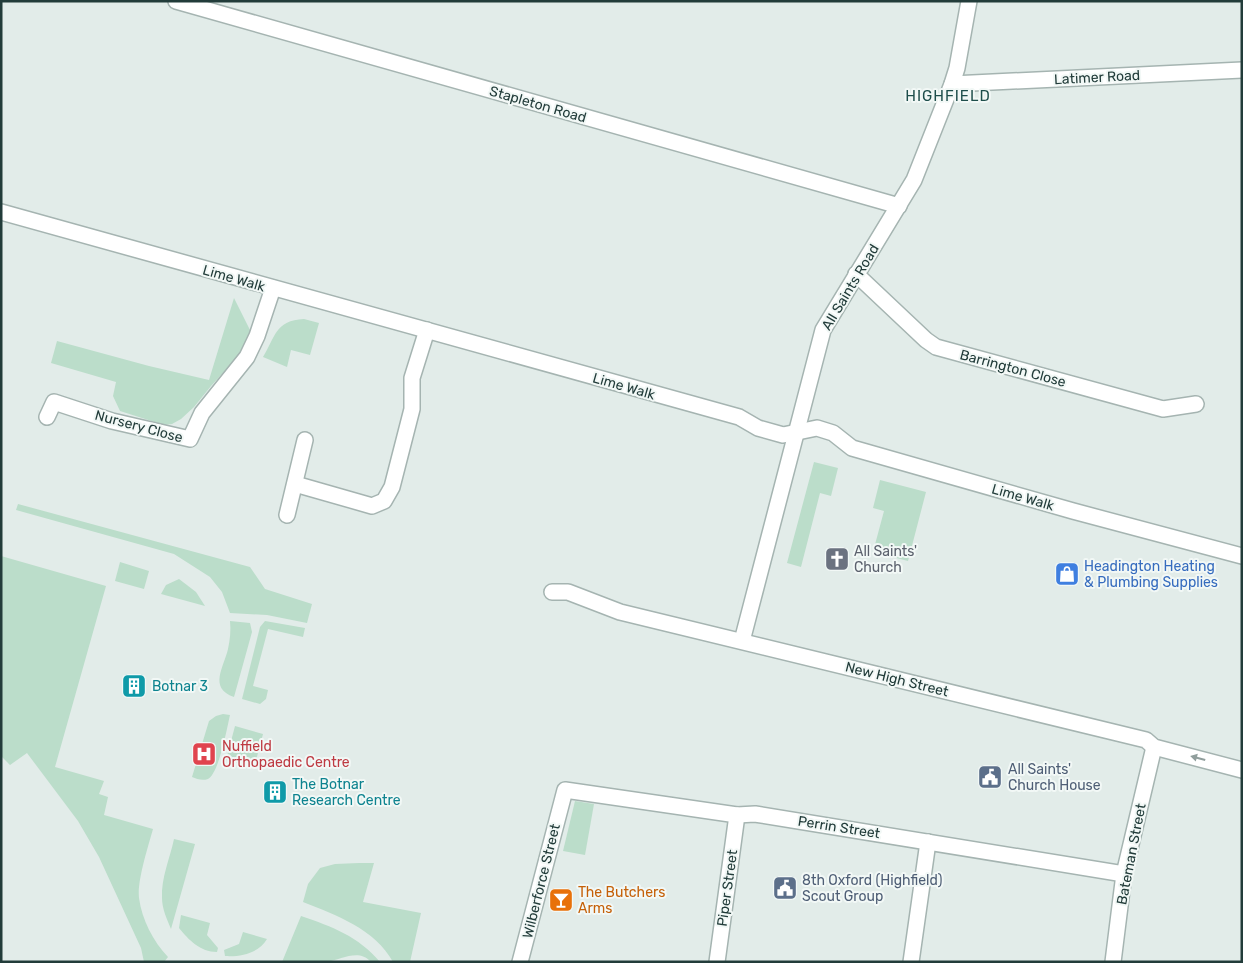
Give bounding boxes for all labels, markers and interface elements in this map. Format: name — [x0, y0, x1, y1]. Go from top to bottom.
street label: Latimer Road — [1053, 67, 1141, 88]
street label: Stapleton Road — [487, 83, 588, 126]
district label: HIGHFIELD — [905, 87, 991, 105]
street label: All Saints Road — [818, 241, 883, 333]
street label: Lime Walk — [201, 261, 268, 296]
street label: Barrington Close — [958, 346, 1068, 391]
street label: Lime Walk — [591, 369, 658, 404]
street label: Nursery Close — [93, 407, 185, 446]
street label: Lime Walk — [990, 480, 1057, 515]
place label: All Saints' Church — [854, 543, 917, 576]
church icon: All Saints' Church — [824, 546, 850, 572]
place label: Headington Heating & Plumbing Supplies — [1084, 558, 1218, 591]
shop icon: Headington Heating & Plumbing Supplies — [1054, 561, 1080, 587]
street label: New High Street — [843, 658, 951, 701]
building icon: Botnar 3 — [121, 673, 147, 699]
place label: Botnar 3 — [152, 678, 208, 695]
place label: Nuffield Orthopaedic Centre — [222, 738, 350, 771]
hospital icon: Nuffield Orthopaedic Centre — [191, 741, 217, 767]
one-way arrow — [1190, 754, 1205, 762]
place label: All Saints' Church House — [1008, 761, 1101, 794]
public building icon: All Saints' Church House — [977, 764, 1003, 790]
place label: The Botnar Research Centre — [292, 776, 401, 809]
building icon: The Botnar Research Centre — [262, 779, 288, 805]
street label: Bateman Street — [1113, 801, 1150, 906]
street label: Perrin Street — [797, 813, 882, 842]
street label: Wilberforce Street — [519, 822, 564, 940]
street label: Piper Street — [714, 848, 741, 928]
place label: 8th Oxford (Highfield) Scout Group — [802, 872, 942, 905]
public building icon: 8th Oxford (Highfield) Scout Group — [772, 875, 798, 901]
place label: The Butchers Arms — [578, 884, 665, 917]
bar icon: The Butchers Arms — [548, 887, 574, 913]

